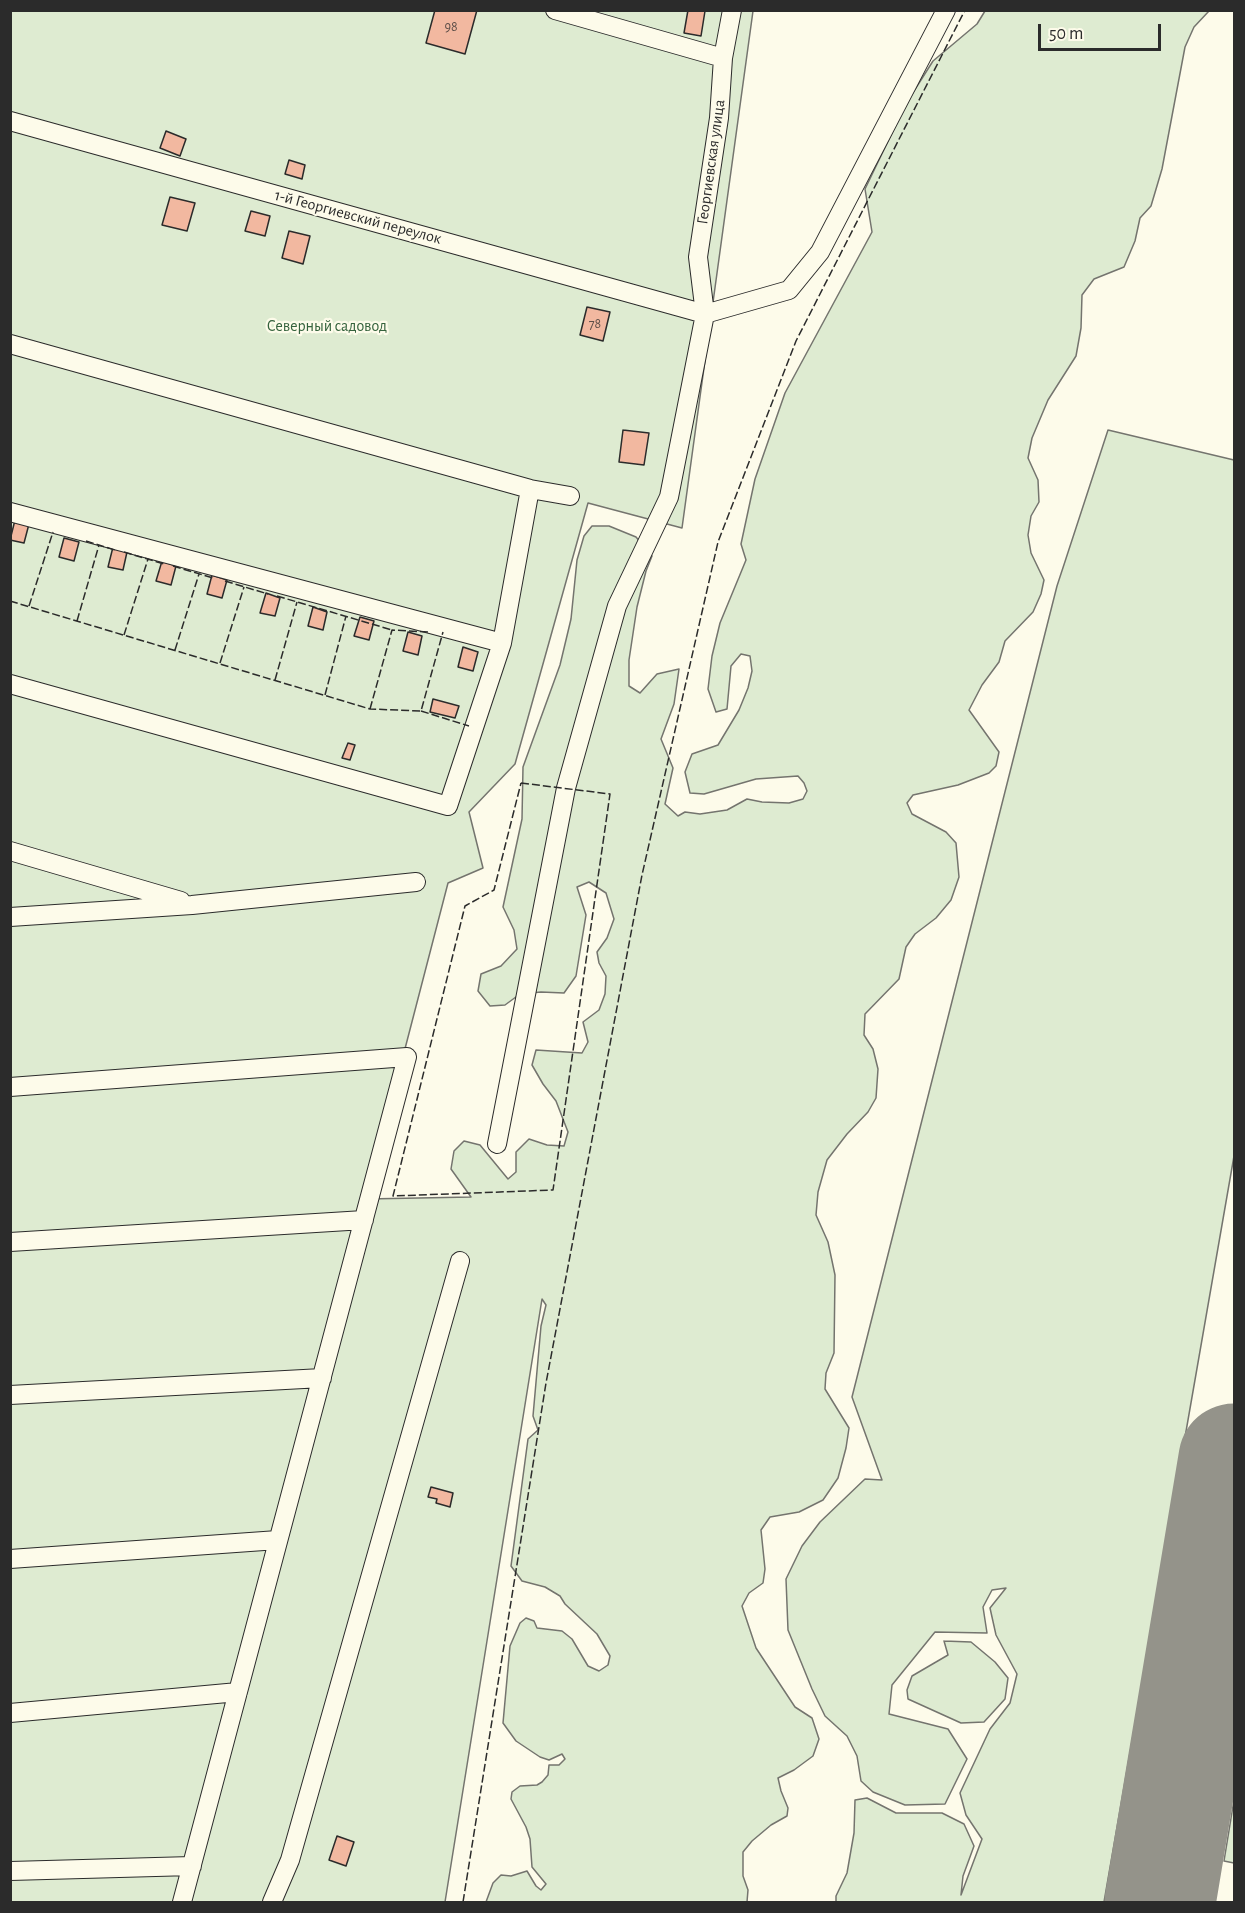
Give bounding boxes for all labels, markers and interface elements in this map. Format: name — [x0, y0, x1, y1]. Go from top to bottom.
scale bar — [1041, 12, 1164, 50]
house number: 98 — [444, 19, 458, 35]
text: 50 m — [1049, 25, 1083, 43]
street label: Георгиевская улица — [693, 98, 729, 226]
street label: 1-й Георгиевский переулок — [273, 185, 443, 249]
park label: Северный садовод — [267, 316, 387, 336]
house number: 78 — [589, 316, 601, 332]

